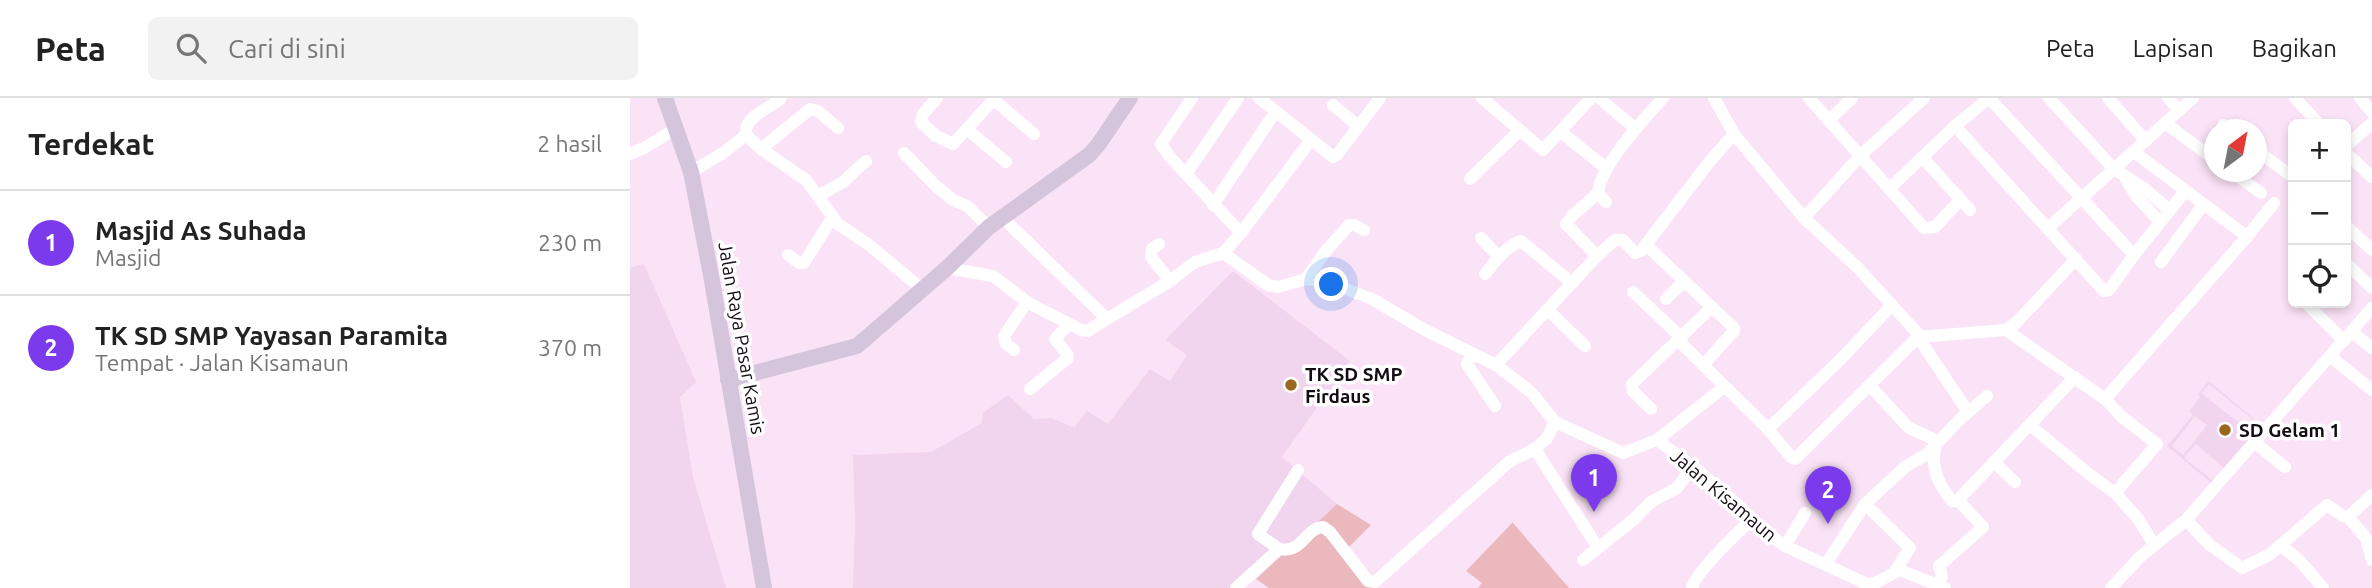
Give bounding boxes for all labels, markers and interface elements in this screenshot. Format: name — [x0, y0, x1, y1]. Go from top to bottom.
search box — [148, 17, 638, 80]
icon: search — [172, 29, 210, 67]
text: Peta — [35, 30, 106, 67]
text: Cari di sini — [228, 34, 346, 63]
text: Peta — [2046, 35, 2095, 62]
text: Lapisan — [2133, 35, 2214, 62]
text: Bagikan — [2252, 35, 2337, 62]
north arrow — [2204, 119, 2267, 182]
map controls — [2288, 119, 2351, 308]
button: + — [2288, 119, 2351, 182]
text: Terdekat — [28, 127, 154, 161]
text: 2 hasil — [537, 131, 602, 156]
button: − — [2288, 182, 2351, 245]
text: Masjid As Suhada — [95, 216, 307, 245]
text: 1 — [45, 230, 57, 255]
text: 230 m — [538, 230, 602, 255]
street label: Jalan Raya Pasar Kamis — [714, 240, 770, 436]
text: Masjid — [95, 245, 161, 270]
button: locate — [2288, 245, 2351, 308]
your location — [1314, 267, 1348, 301]
text: TK SD SMP Yayasan Paramita — [95, 321, 448, 350]
text: 2 — [45, 335, 57, 360]
text: 370 m — [538, 335, 602, 360]
text: Tempat · Jalan Kisamaun — [95, 350, 349, 375]
place label: TK SD SMP Firdaus — [1305, 363, 1402, 407]
marker: TK SD SMP Firdaus — [1283, 377, 1299, 393]
place label: SD Gelam 1 — [2239, 419, 2340, 441]
marker: SD Gelam 1 — [2217, 422, 2233, 438]
street label: Jalan Kisamaun — [1667, 444, 1781, 546]
pin: 1 — [1571, 454, 1617, 512]
pin: 2 — [1805, 466, 1851, 524]

